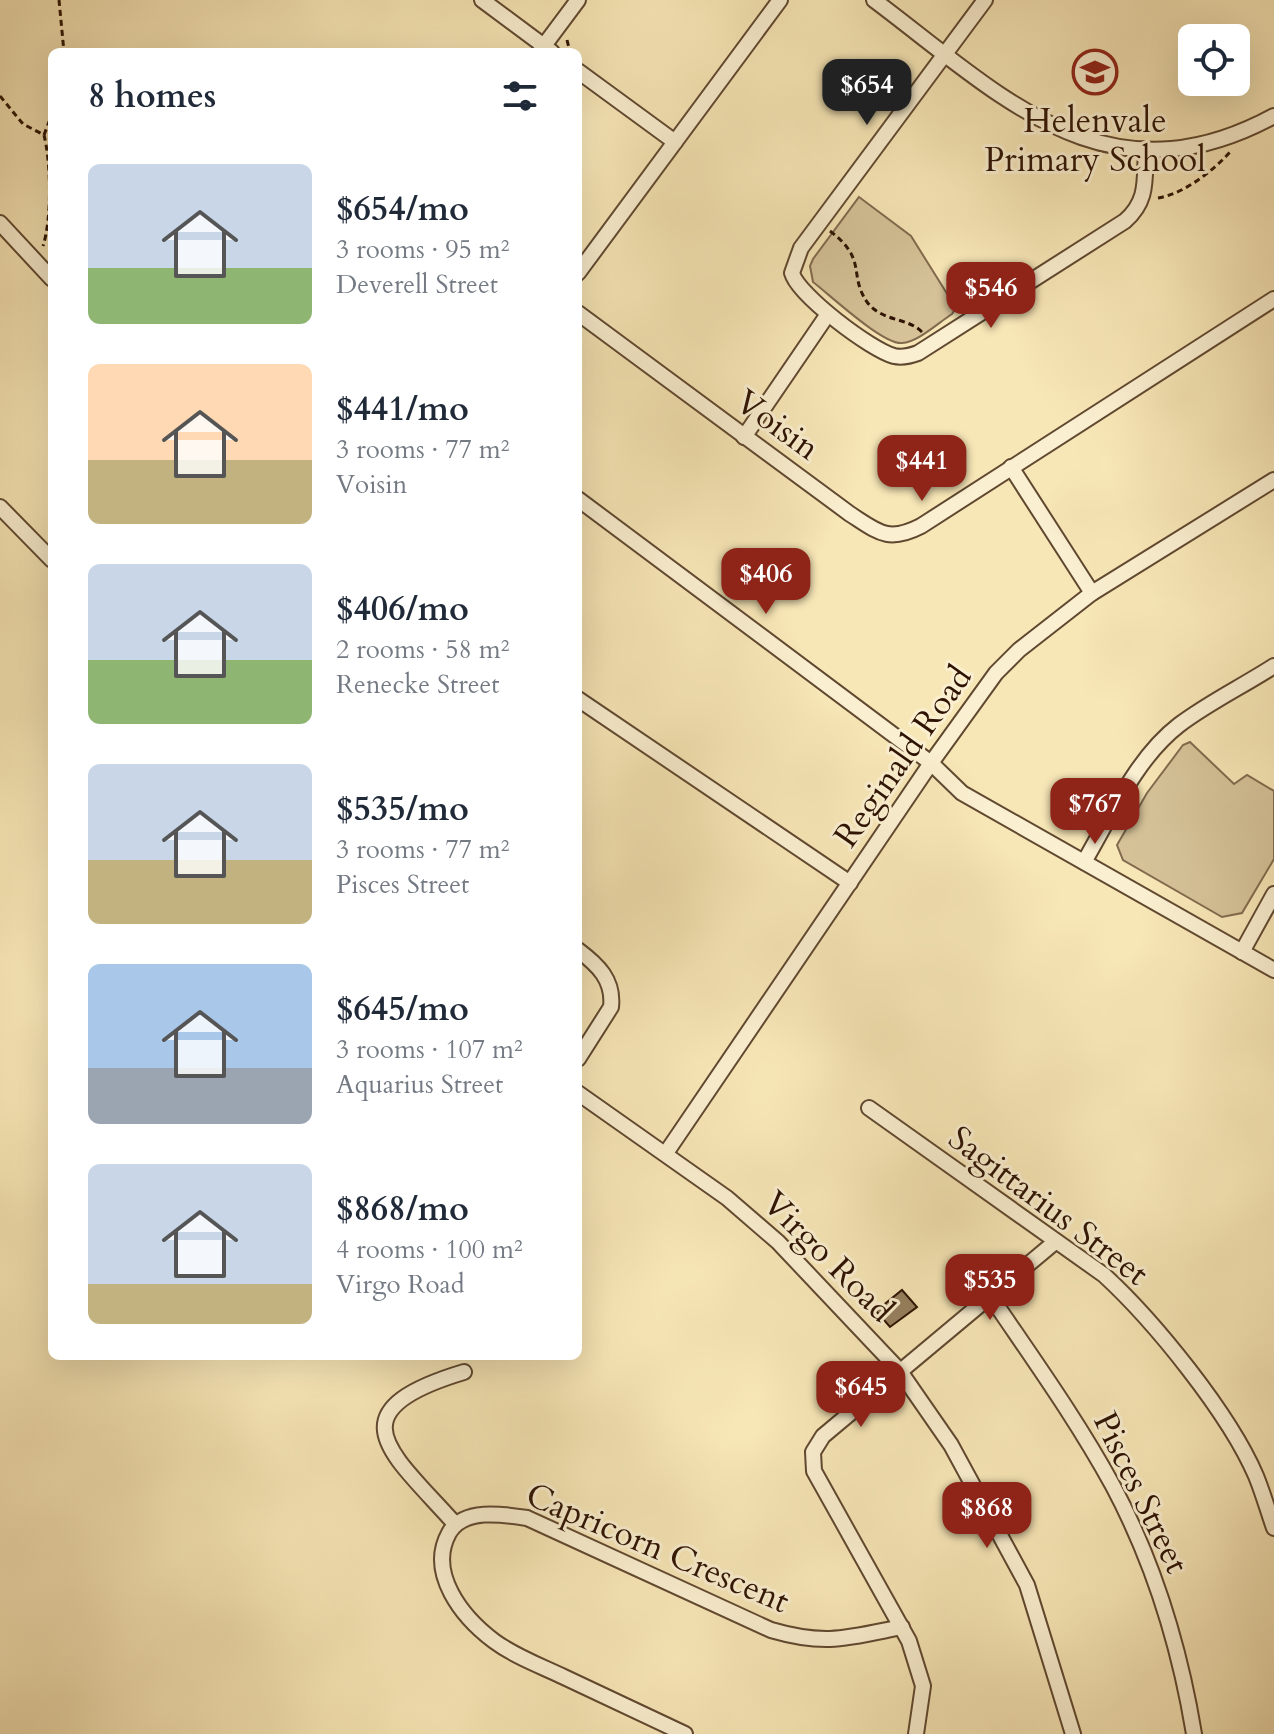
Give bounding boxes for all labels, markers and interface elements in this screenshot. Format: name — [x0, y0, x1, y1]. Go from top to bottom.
map controls — [1178, 24, 1250, 96]
button: locate — [1178, 24, 1250, 96]
school or university icon: Helenvale Primary School — [1071, 48, 1119, 96]
pin: $654 — [820, 59, 914, 127]
text: $654 — [840, 67, 894, 102]
text: 8 homes — [88, 73, 216, 119]
icon: filters — [498, 74, 542, 118]
place label: Helenvale Primary School — [984, 98, 1206, 183]
text: $654/mo — [336, 186, 469, 232]
icon: home — [152, 196, 248, 292]
text: 3 rooms · 95 m² — [336, 232, 509, 267]
pin: $546 — [944, 262, 1038, 330]
text: Deverell Street — [336, 267, 498, 302]
text: $546 — [964, 270, 1018, 305]
street label: Voisin — [726, 379, 829, 471]
text: $441/mo — [336, 386, 469, 432]
icon: home — [152, 396, 248, 492]
text: 3 rooms · 77 m² — [336, 432, 509, 467]
pin: $441 — [875, 435, 969, 503]
text: $441 — [895, 443, 949, 478]
text: Voisin — [336, 467, 407, 502]
pin: $406 — [719, 548, 813, 616]
text: $406 — [739, 556, 793, 591]
text: $406/mo — [336, 586, 469, 632]
icon: home — [152, 596, 248, 692]
text: 2 rooms · 58 m² — [336, 632, 509, 667]
street label: Reginald Road — [823, 656, 983, 857]
text: Renecke Street — [336, 667, 500, 702]
pin: $767 — [1048, 778, 1142, 846]
text: $535/mo — [336, 786, 469, 832]
text: $767 — [1068, 786, 1122, 821]
icon: home — [152, 796, 248, 892]
text: 3 rooms · 77 m² — [336, 832, 509, 867]
text: Pisces Street — [336, 867, 469, 902]
text: $645/mo — [336, 986, 469, 1032]
icon: home — [152, 996, 248, 1092]
text: 3 rooms · 107 m² — [336, 1032, 523, 1067]
text: Aquarius Street — [336, 1067, 503, 1102]
street label: Sagittarius Street — [939, 1115, 1158, 1296]
street label: Virgo Road — [753, 1181, 904, 1332]
text: $868/mo — [336, 1186, 469, 1232]
icon: home — [152, 1196, 248, 1292]
text: 4 rooms · 100 m² — [336, 1232, 523, 1267]
pin: $535 — [943, 1254, 1037, 1322]
text: $535 — [963, 1262, 1017, 1297]
text: Virgo Road — [336, 1267, 465, 1302]
pin: $645 — [814, 1361, 908, 1429]
text: $645 — [834, 1369, 888, 1404]
street label: Pisces Street — [1082, 1404, 1200, 1581]
street label: Capricorn Crescent — [519, 1472, 796, 1624]
pin: $868 — [940, 1482, 1034, 1550]
text: $868 — [960, 1490, 1014, 1525]

